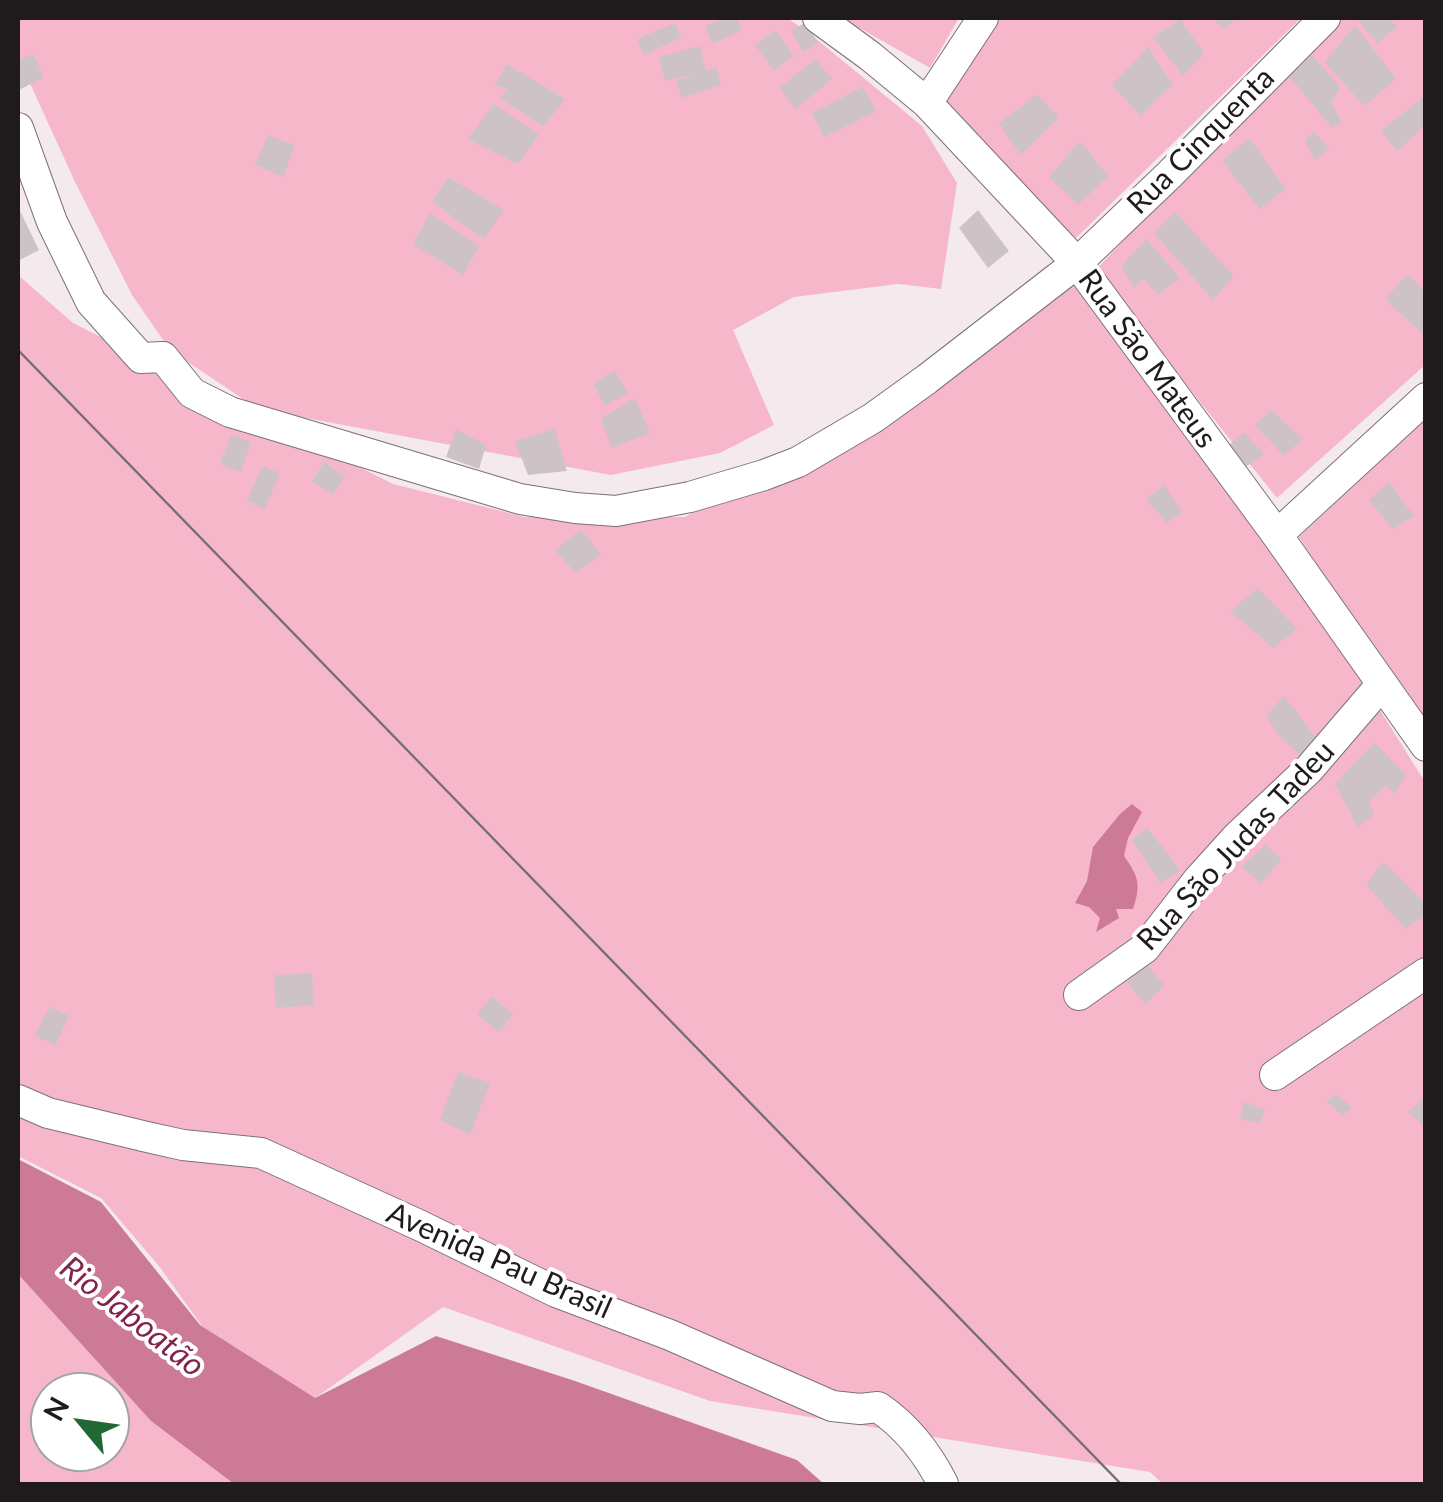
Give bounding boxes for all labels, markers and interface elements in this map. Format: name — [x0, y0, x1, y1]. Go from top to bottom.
street label: Rua Cinquenta — [1120, 60, 1282, 222]
street label: Rua São Mateus — [1070, 263, 1224, 455]
street label: Rua São Judas Tadeu — [1130, 734, 1342, 958]
street label: Avenida Pau Brasil — [381, 1195, 617, 1327]
water label: Rio Jaboatão — [52, 1249, 212, 1385]
north arrow — [30, 1372, 130, 1472]
text: N — [35, 1391, 76, 1426]

